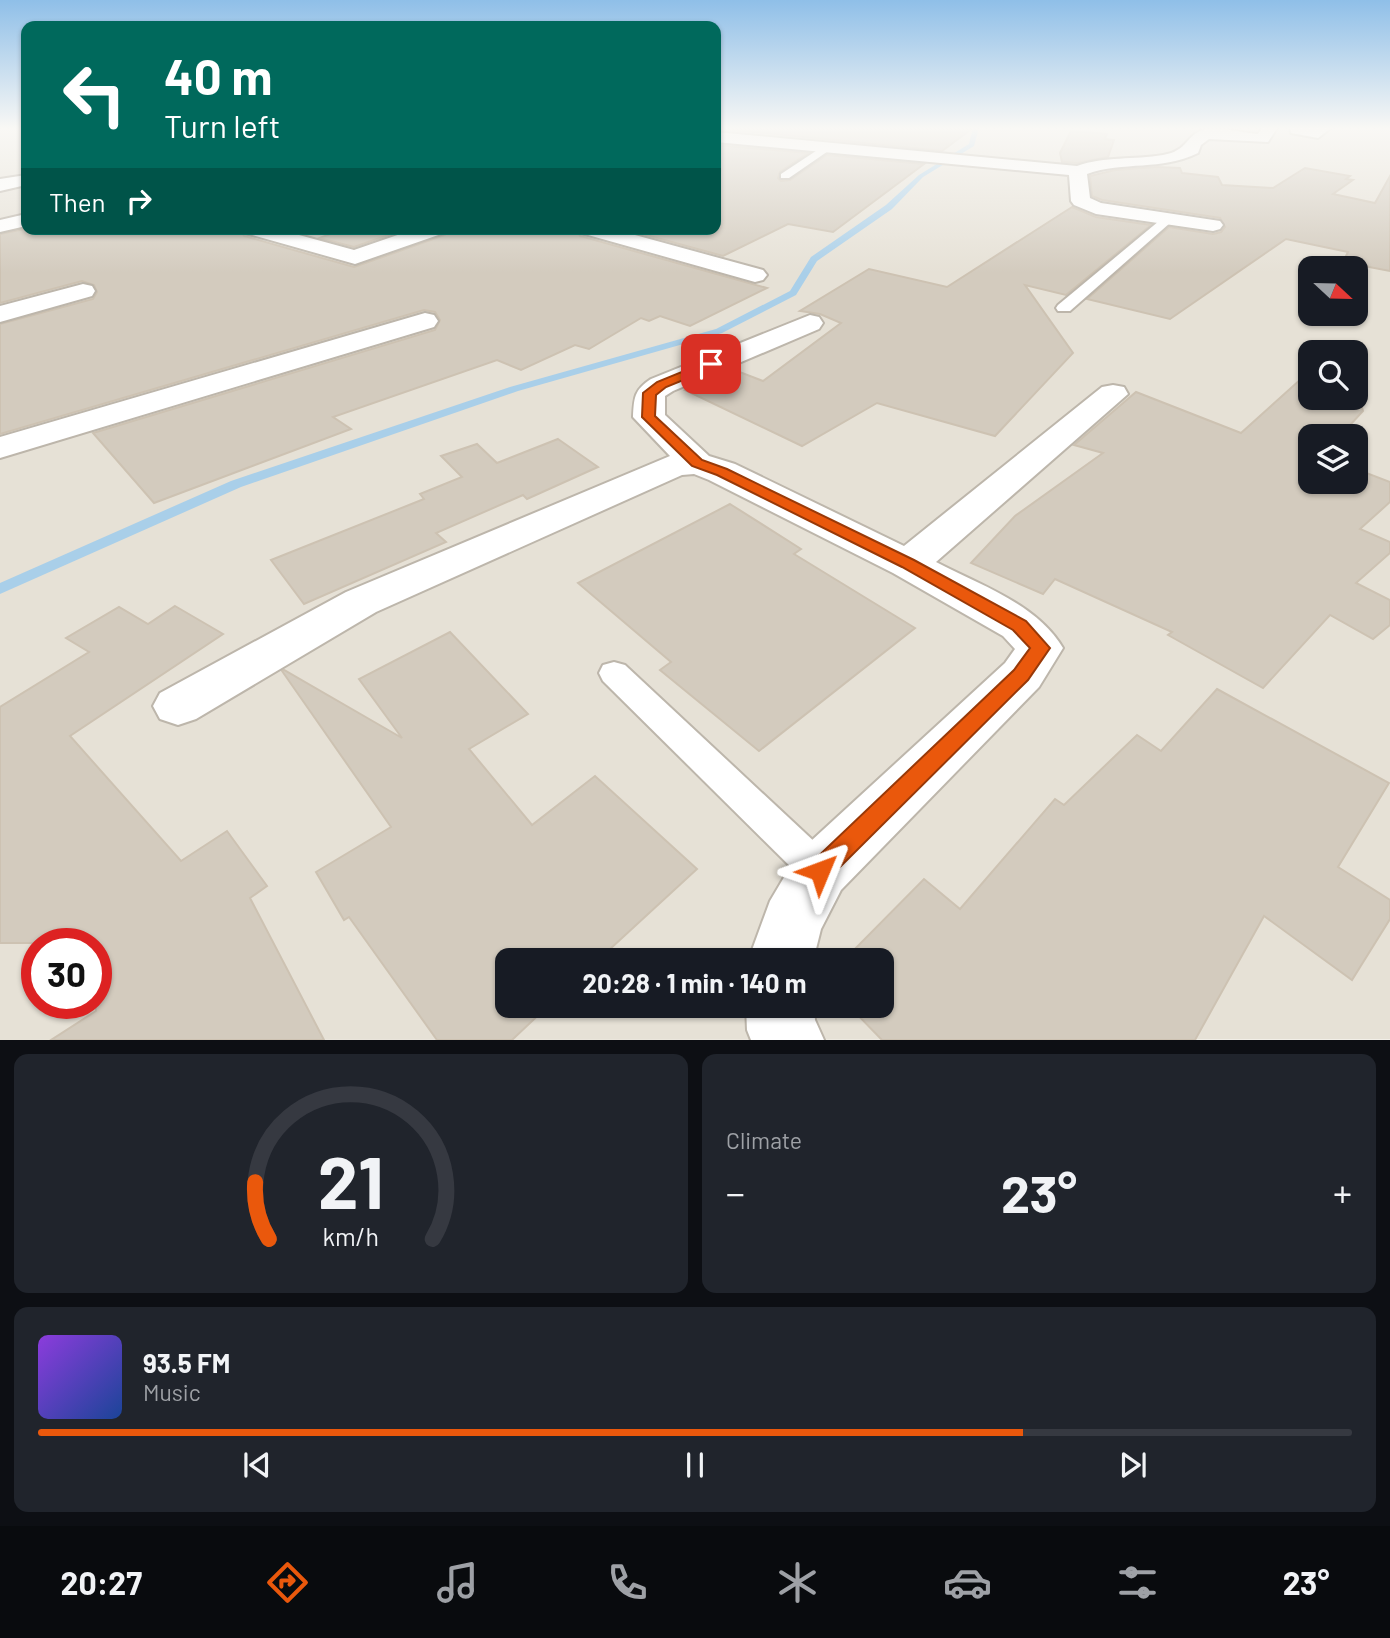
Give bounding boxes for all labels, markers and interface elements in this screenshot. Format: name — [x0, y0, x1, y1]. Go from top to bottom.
text: 40 m — [164, 46, 272, 105]
icon: left — [49, 49, 140, 140]
text: Turn left — [164, 106, 281, 144]
icon: right — [120, 182, 158, 220]
text: Then — [49, 186, 106, 217]
north arrow — [1298, 256, 1368, 326]
map controls — [1298, 256, 1368, 494]
pin — [681, 334, 741, 394]
button: search — [1298, 340, 1368, 410]
icon: arrive — [692, 345, 730, 383]
button: layers — [1298, 424, 1368, 494]
position arrow — [783, 834, 857, 908]
speed limit sign: 30 — [21, 928, 112, 1019]
text: 20:28 · 1 min · 140 m — [582, 967, 807, 998]
text: Climate — [726, 1126, 802, 1154]
text: 21 — [318, 1137, 384, 1225]
text: 23° — [1001, 1161, 1077, 1223]
text: − — [726, 1169, 745, 1215]
text: + — [1333, 1169, 1352, 1215]
text: km/h — [323, 1221, 379, 1251]
text: 93.5 FM — [143, 1347, 230, 1378]
text: Music — [143, 1378, 201, 1406]
icon: previous — [238, 1446, 276, 1484]
icon: pause — [676, 1446, 714, 1484]
icon: next — [1114, 1446, 1152, 1484]
icon: directions — [263, 1558, 312, 1607]
icon: music — [433, 1558, 482, 1607]
icon: phone — [603, 1558, 652, 1607]
icon: climate — [773, 1558, 822, 1607]
icon: car — [943, 1558, 992, 1607]
icon: filters — [1113, 1558, 1162, 1607]
text: 20:27 — [60, 1563, 142, 1601]
text: 23° — [1283, 1563, 1329, 1601]

